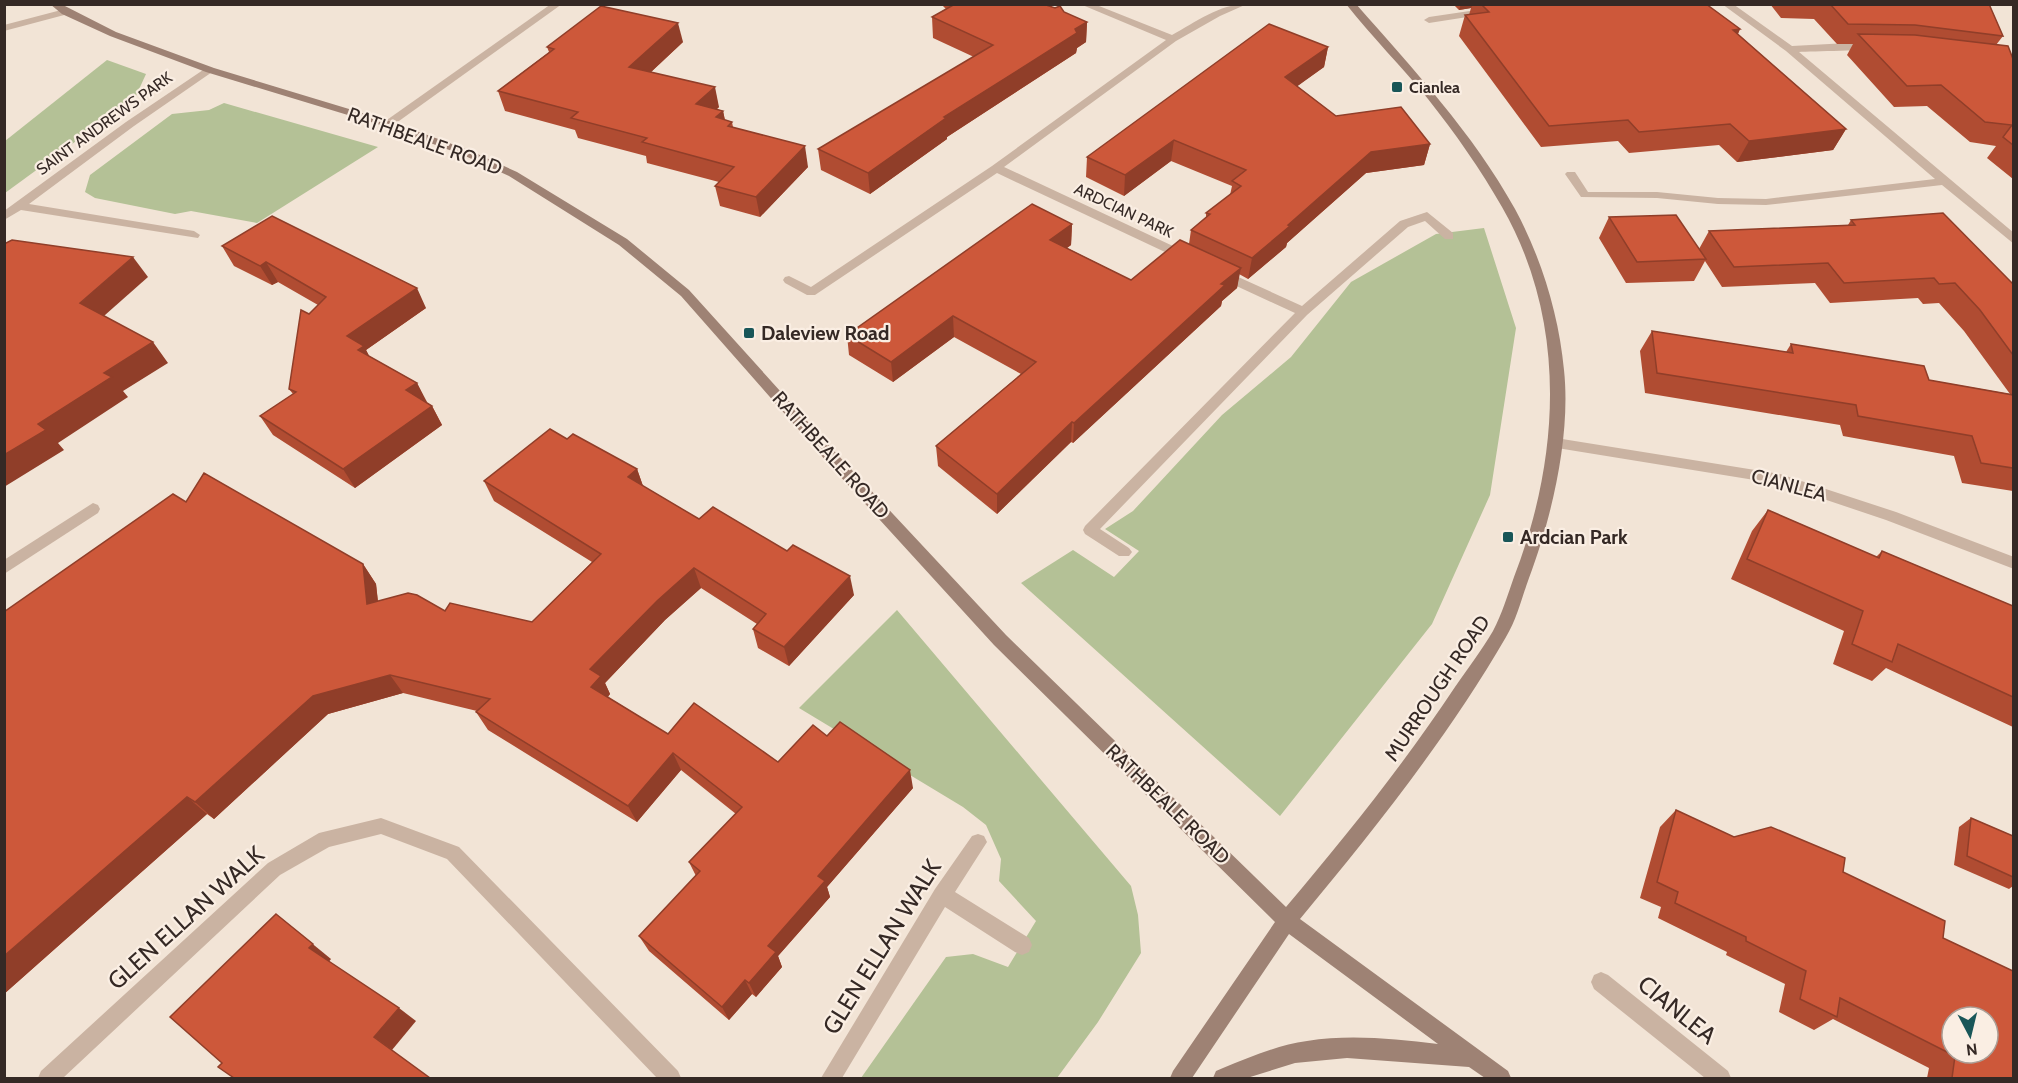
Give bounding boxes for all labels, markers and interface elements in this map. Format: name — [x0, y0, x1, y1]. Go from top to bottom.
street label: SAINT ANDREWS PARK — [33, 68, 176, 179]
place label: Cianlea — [1409, 78, 1460, 97]
marker: Cianlea — [1390, 80, 1404, 94]
street label: RATHBEALE ROAD — [344, 102, 506, 180]
street label: ARDCIAN PARK — [1071, 179, 1176, 242]
place label: Daleview Road — [761, 321, 890, 345]
marker: Daleview Road — [742, 326, 756, 340]
street label: RATHBEALE ROAD — [768, 386, 894, 524]
street label: CIANLEA — [1749, 463, 1830, 507]
place label: Ardcian Park — [1520, 525, 1628, 549]
marker: Ardcian Park — [1501, 530, 1515, 544]
street label: MURROUGH ROAD — [1379, 611, 1495, 765]
street label: RATHBEALE ROAD — [1101, 739, 1235, 869]
street label: GLEN ELLAN WALK — [102, 840, 270, 995]
street label: GLEN ELLAN WALK — [816, 854, 947, 1039]
street label: CIANLEA — [1632, 969, 1723, 1050]
north arrow — [1940, 1005, 2000, 1065]
text: N — [1965, 1039, 1979, 1060]

